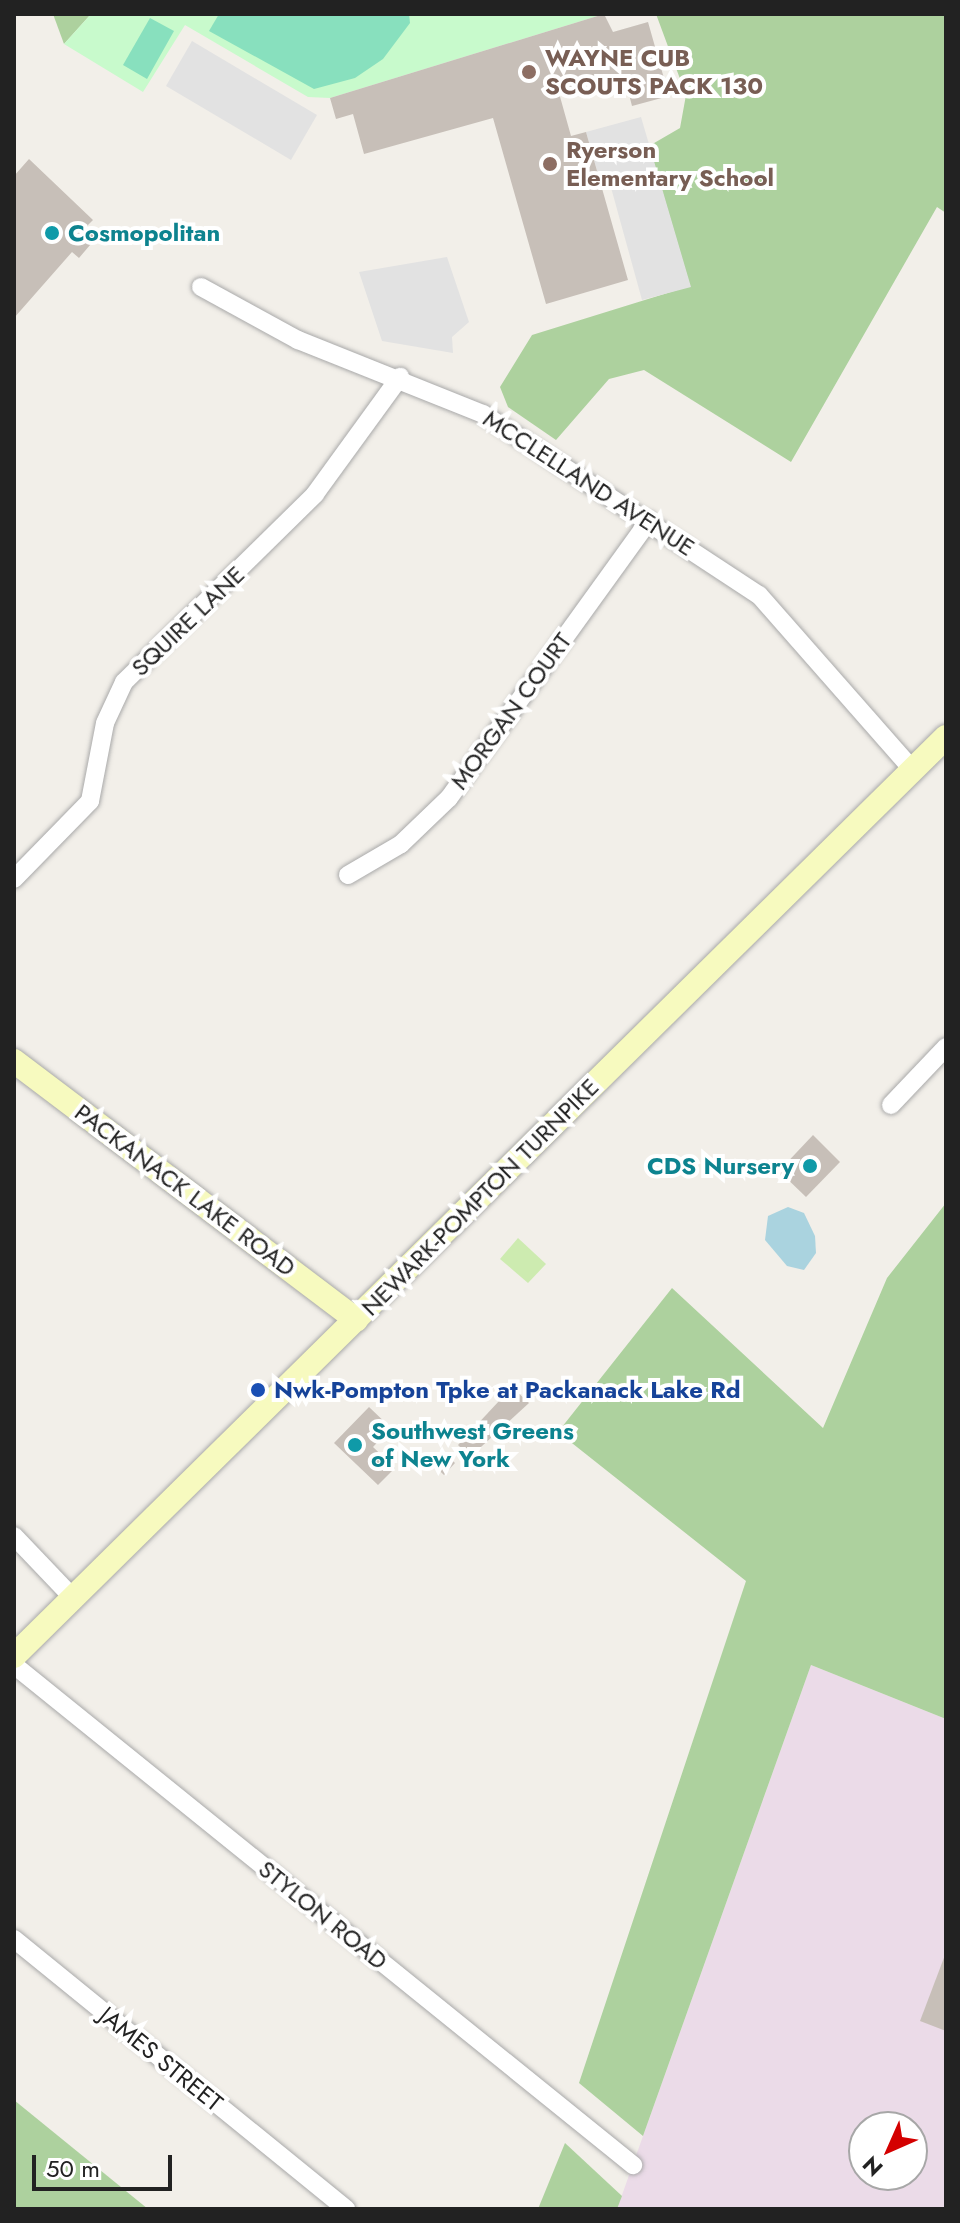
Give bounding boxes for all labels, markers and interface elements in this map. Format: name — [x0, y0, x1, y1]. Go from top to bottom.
place label: WAYNE CUB SCOUTS PACK 130 — [545, 44, 763, 100]
marker: WAYNE CUB SCOUTS PACK 130 — [520, 63, 538, 81]
place label: Ryerson Elementary School — [566, 136, 774, 192]
marker: Ryerson Elementary School — [541, 155, 559, 173]
place label: Cosmopolitan — [68, 219, 220, 247]
marker: Cosmopolitan — [43, 224, 61, 242]
street label: MCCLELLAND AVENUE — [478, 404, 700, 562]
street label: SQUIRE LANE — [125, 560, 251, 682]
street label: MORGAN COURT — [445, 627, 577, 795]
street label: NEWARK-POMPTON TURNPIKE — [355, 1072, 605, 1322]
street label: PACKANACK LAKE ROAD — [69, 1098, 301, 1282]
place label: CDS Nursery — [647, 1152, 794, 1180]
marker: CDS Nursery — [801, 1157, 819, 1175]
place label: Nwk-Pompton Tpke at Packanack Lake Rd — [274, 1376, 741, 1404]
marker: Nwk-Pompton Tpke at Packanack Lake Rd — [249, 1381, 267, 1399]
place label: Southwest Greens of New York — [371, 1417, 574, 1473]
marker: Southwest Greens of New York — [346, 1436, 364, 1454]
street label: STYLON ROAD — [253, 1854, 393, 1976]
street label: JAMES STREET — [94, 2001, 228, 2117]
north arrow — [848, 2111, 928, 2191]
scale bar — [36, 2139, 176, 2189]
text: N — [855, 2149, 890, 2184]
text: 50 m — [46, 2151, 100, 2186]

